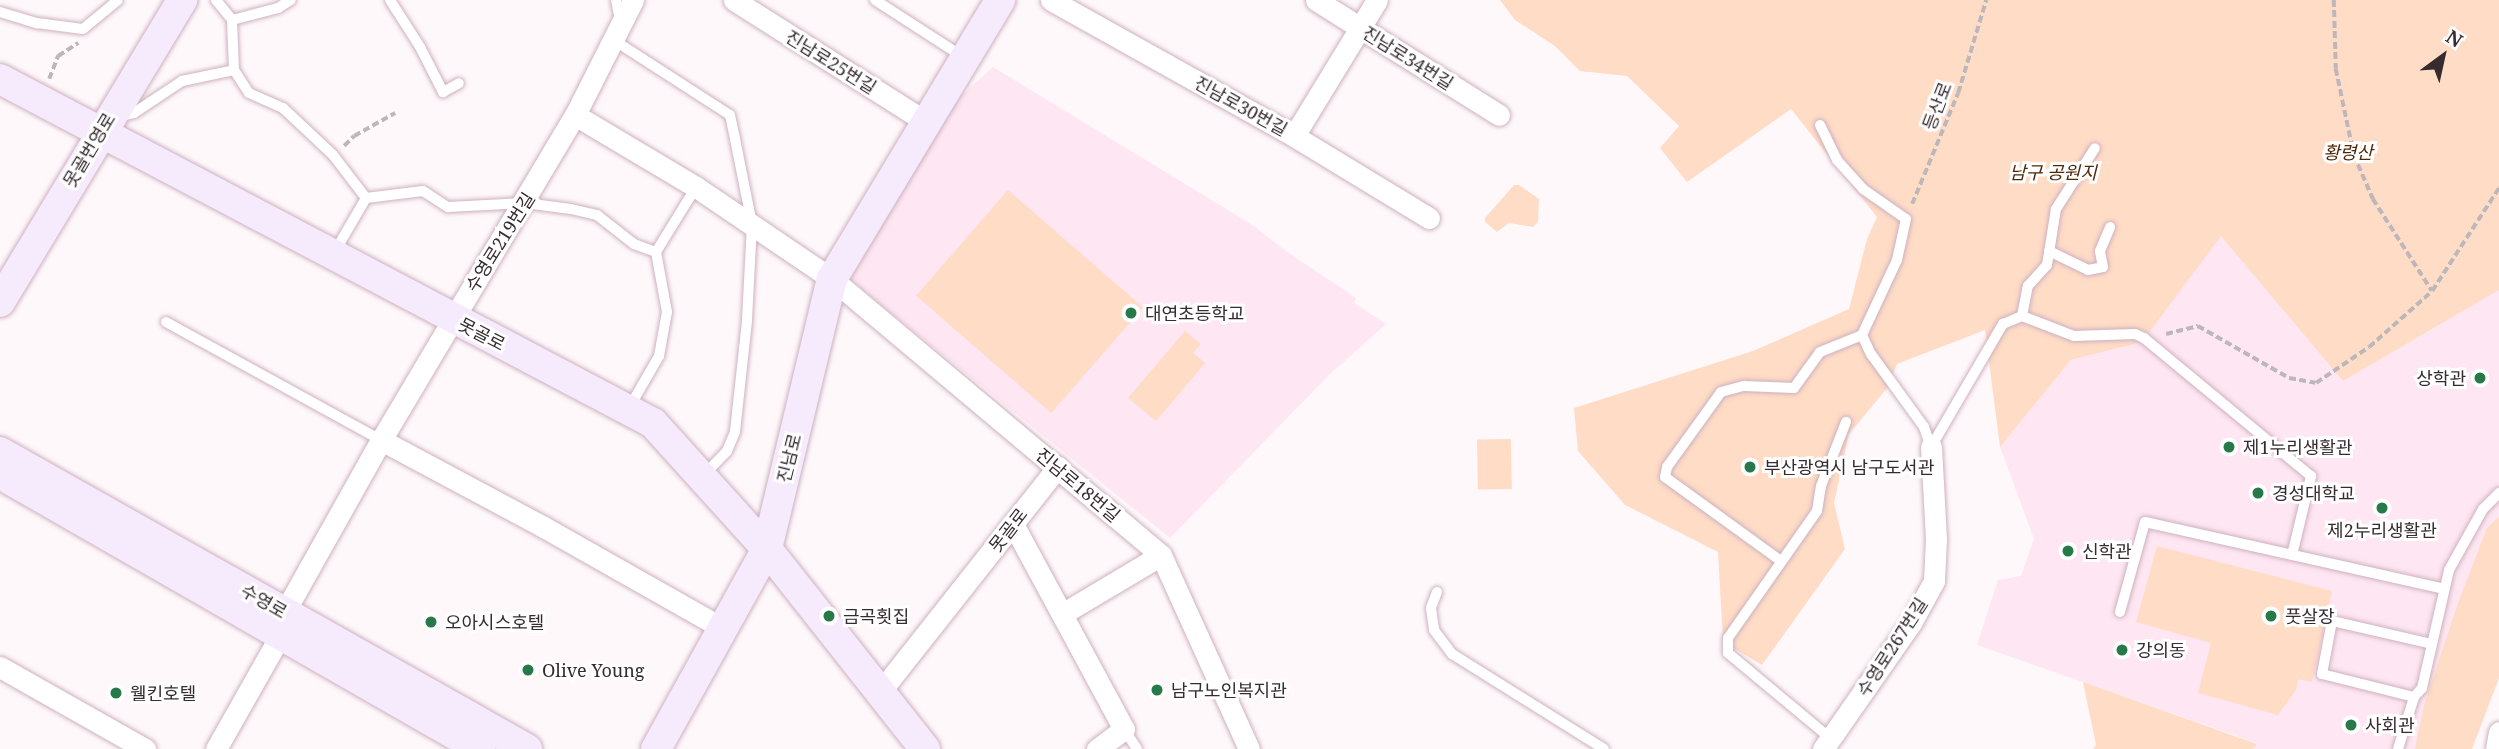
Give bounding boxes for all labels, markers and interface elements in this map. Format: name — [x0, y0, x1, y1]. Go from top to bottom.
north arrow — [2408, 21, 2478, 91]
street label: 진남로34번길 — [1359, 22, 1457, 94]
text: N — [2441, 23, 2468, 53]
street label: 진남로25번길 — [782, 26, 880, 98]
street label: 진남로30번길 — [1191, 72, 1291, 140]
street label: 등산로 — [1918, 79, 1956, 133]
street label: 못골번영로 — [58, 109, 120, 191]
park label: 황령산 — [2323, 141, 2373, 163]
park label: 남구 공원지 — [2009, 161, 2097, 183]
street label: 수영로219번길 — [461, 188, 539, 296]
place label: 대연초등학교 — [1145, 302, 1244, 324]
marker: 대연초등학교 — [1123, 305, 1139, 321]
street label: 못골로 — [455, 313, 509, 355]
place label: 상학관 — [2416, 367, 2466, 389]
marker: 상학관 — [2472, 370, 2488, 386]
street label: 진남로 — [773, 431, 805, 485]
place label: 제1누리생활관 — [2243, 436, 2352, 458]
marker: 제1누리생활관 — [2221, 439, 2237, 455]
street label: 진남로18번길 — [1032, 444, 1124, 526]
place label: 부산광역시 남구도서관 — [1764, 456, 1934, 478]
marker: 부산광역시 남구도서관 — [1742, 459, 1758, 475]
place label: 경성대학교 — [2272, 482, 2355, 504]
marker: 경성대학교 — [2250, 485, 2266, 501]
marker: 제2누리생활관 — [2374, 500, 2390, 516]
street label: 못골로 — [984, 504, 1032, 556]
place label: 제2누리생활관 — [2327, 519, 2437, 541]
place label: 신학관 — [2082, 540, 2132, 562]
marker: 신학관 — [2060, 543, 2076, 559]
street label: 수영로 — [237, 579, 291, 623]
street label: 수영로267번길 — [1852, 594, 1932, 700]
place label: 금곡횟집 — [843, 605, 909, 627]
place label: 풋살장 — [2285, 605, 2335, 627]
marker: 금곡횟집 — [821, 608, 837, 624]
marker: 풋살장 — [2263, 608, 2279, 624]
place label: 오아시스호텔 — [445, 611, 544, 633]
marker: 오아시스호텔 — [423, 614, 439, 630]
place label: 강의동 — [2136, 639, 2186, 661]
marker: 강의동 — [2114, 642, 2130, 658]
place label: Olive Young — [542, 659, 645, 681]
marker: Olive Young — [520, 662, 536, 678]
place label: 남구노인복지관 — [1171, 679, 1287, 701]
place label: 웰킨호텔 — [130, 682, 196, 704]
marker: 남구노인복지관 — [1149, 682, 1165, 698]
marker: 웰킨호텔 — [108, 685, 124, 701]
place label: 사회관 — [2365, 714, 2415, 736]
marker: 사회관 — [2343, 717, 2359, 733]

